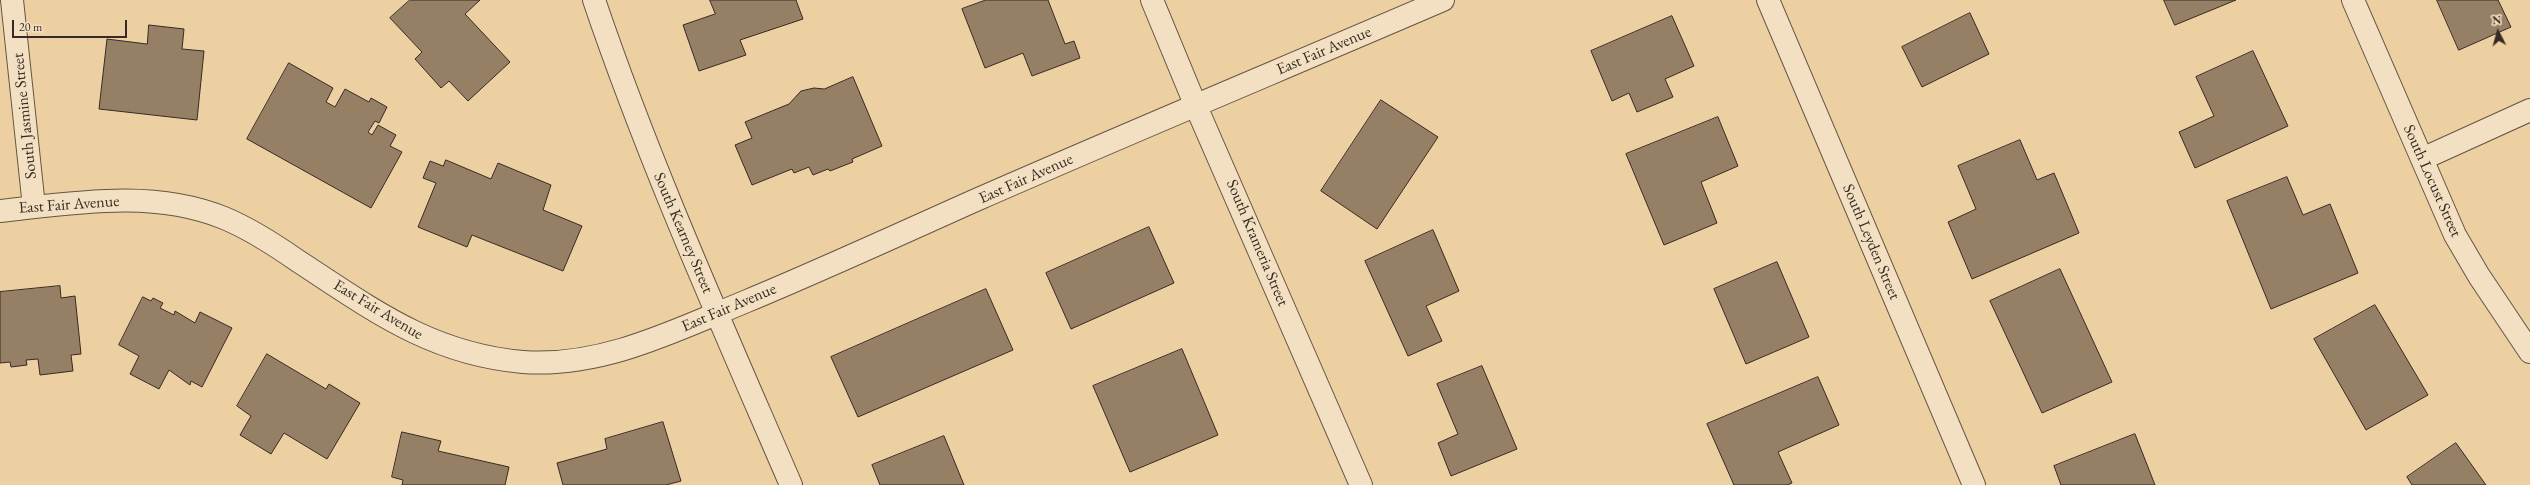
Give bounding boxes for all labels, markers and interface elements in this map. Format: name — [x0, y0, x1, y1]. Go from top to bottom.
scale bar — [14, 12, 129, 38]
north arrow — [2478, 12, 2518, 52]
text: N — [2492, 13, 2502, 27]
text: 20 m — [19, 19, 42, 35]
street label: East Fair Avenue — [1274, 22, 1374, 80]
street label: South Jasmine Street — [9, 52, 41, 180]
street label: South Locust Street — [2399, 122, 2465, 240]
street label: East Fair Avenue — [976, 150, 1076, 208]
street label: South Kearney Street — [649, 170, 717, 296]
street label: South Krameria Street — [1222, 177, 1292, 309]
street label: South Leyden Street — [1838, 181, 1904, 303]
street label: East Fair Avenue — [18, 192, 120, 218]
street label: East Fair Avenue — [330, 276, 426, 344]
street label: East Fair Avenue — [679, 279, 779, 337]

